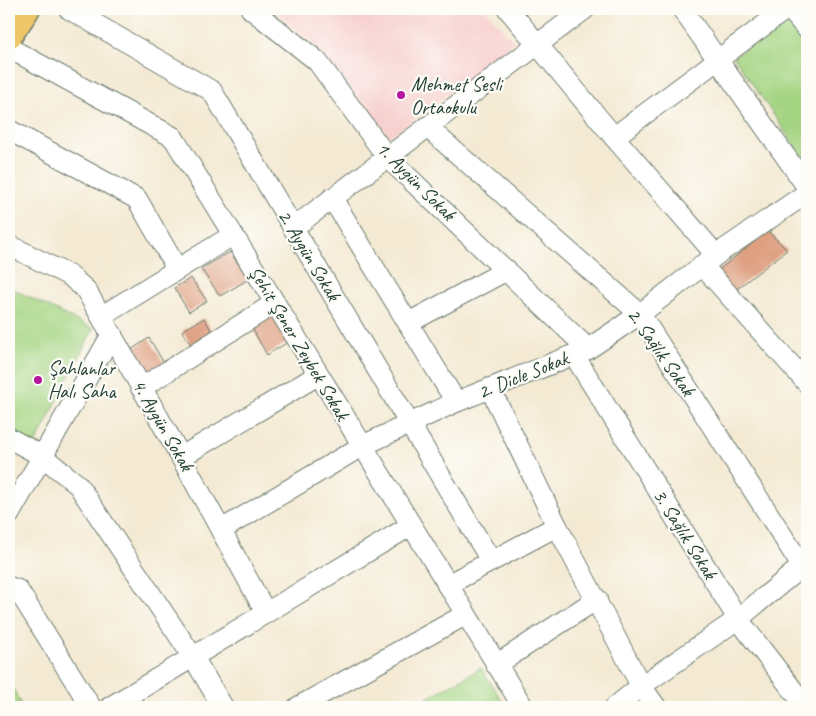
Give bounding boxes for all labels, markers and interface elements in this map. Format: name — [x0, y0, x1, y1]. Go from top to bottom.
place label: Mehmet Sesli Ortaokulu — [411, 72, 504, 120]
marker: Mehmet Sesli Ortaokulu — [395, 89, 407, 101]
street label: 1. Aygün Sokak — [371, 136, 462, 227]
street label: 2. Aygün Sokak — [272, 205, 347, 307]
street label: Şehit Şener Zeybek Sokak — [243, 261, 356, 426]
street label: 2. Sağlık Sokak — [622, 303, 701, 402]
street label: 2. Dicle Sokak — [474, 345, 573, 404]
place label: Şahlanlar Halı Saha — [48, 356, 117, 404]
marker: Şahlanlar Halı Saha — [32, 374, 44, 386]
street label: 4. Aygün Sokak — [127, 375, 200, 477]
street label: 3. Sağlık Sokak — [647, 484, 723, 585]

